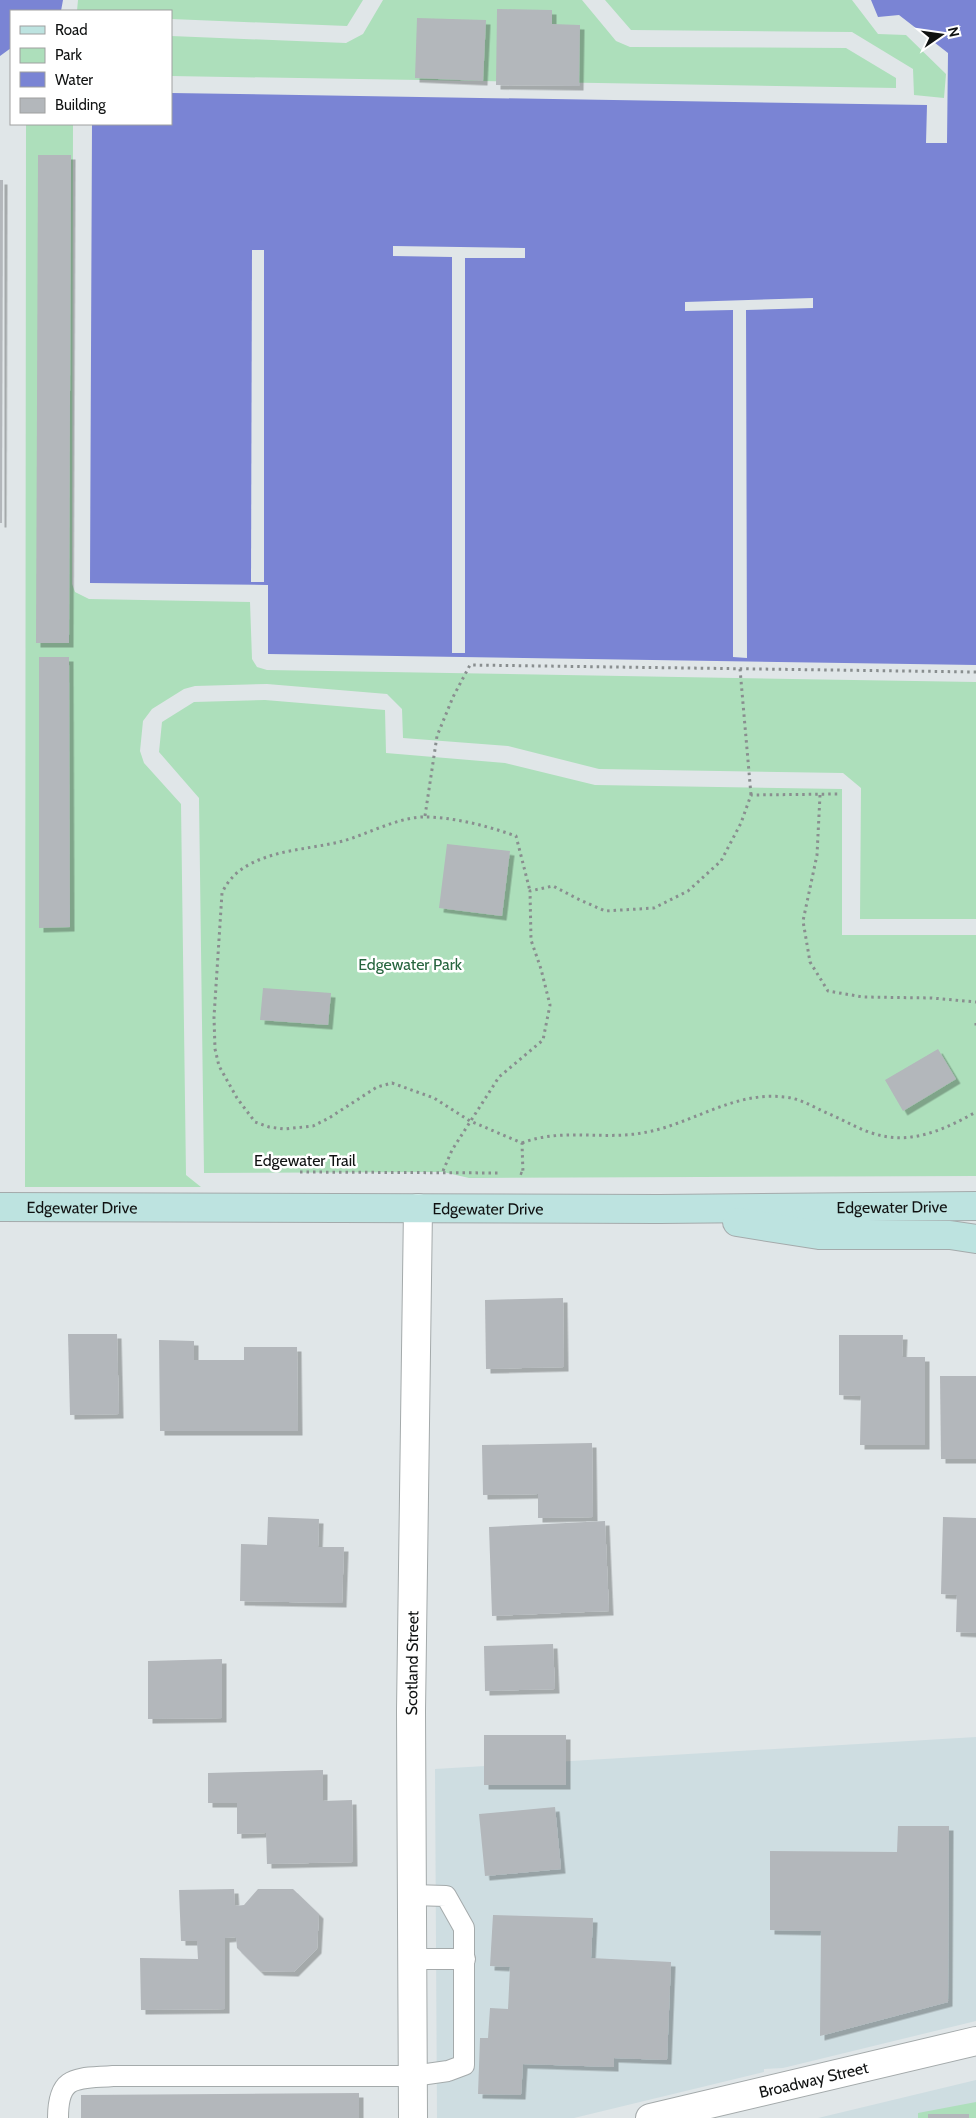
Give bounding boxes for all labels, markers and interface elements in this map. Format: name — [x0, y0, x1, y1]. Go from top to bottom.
legend — [10, 10, 172, 125]
north arrow — [916, 10, 966, 60]
text: Road — [55, 21, 88, 39]
text: N — [944, 25, 964, 39]
text: Park — [55, 46, 82, 64]
text: Water — [55, 71, 93, 89]
text: Building — [55, 96, 106, 114]
park label: Edgewater Park — [358, 955, 463, 974]
street label: Edgewater Trail — [254, 1151, 356, 1170]
street label: Edgewater Drive — [836, 1197, 948, 1217]
street label: Edgewater Drive — [27, 1198, 137, 1217]
street label: Edgewater Drive — [433, 1199, 543, 1218]
street label: Scotland Street — [401, 1610, 422, 1716]
street label: Broadway Street — [757, 2057, 871, 2101]

